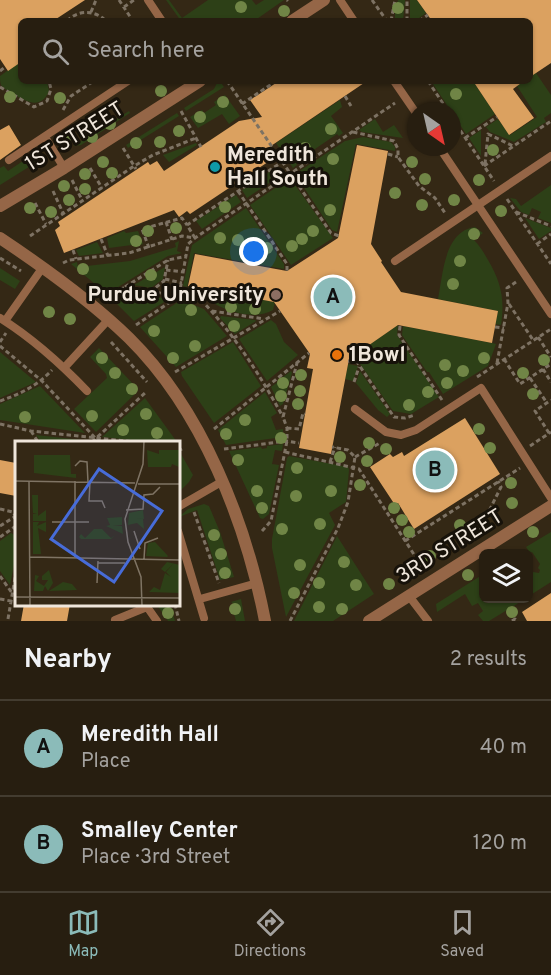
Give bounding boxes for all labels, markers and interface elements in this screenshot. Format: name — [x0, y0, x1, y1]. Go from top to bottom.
search box — [18, 18, 533, 84]
icon: search — [39, 35, 72, 68]
text: Search here — [87, 38, 205, 65]
street label: 1ST STREET — [20, 96, 130, 178]
north arrow — [407, 102, 461, 156]
place label: Meredith Hall South — [227, 142, 328, 193]
marker: Meredith Hall South — [208, 160, 222, 174]
your location — [239, 237, 268, 266]
pin: A — [314, 274, 352, 320]
place label: Purdue University — [87, 282, 264, 309]
marker: Purdue University — [269, 288, 283, 302]
place label: 1Bowl — [349, 342, 406, 369]
marker: 1Bowl — [330, 348, 344, 362]
inset map — [15, 441, 180, 606]
pin: B — [416, 448, 454, 492]
street label: 3RD STREET — [391, 503, 509, 591]
map controls — [479, 549, 533, 603]
button: layers — [479, 549, 533, 603]
text: Nearby — [24, 644, 112, 677]
text: 2 results — [450, 647, 527, 673]
text: Meredith Hall — [81, 722, 219, 749]
text: A — [36, 735, 51, 761]
text: 40 m — [480, 735, 527, 761]
text: Place — [81, 749, 131, 775]
text: Smalley Center — [81, 818, 238, 845]
text: B — [37, 831, 50, 857]
text: 120 m — [473, 831, 527, 857]
text: Place · 3rd Street — [81, 845, 230, 871]
tab: Map — [67, 906, 100, 962]
tab: Directions — [234, 906, 306, 962]
tab: Saved — [440, 906, 484, 962]

